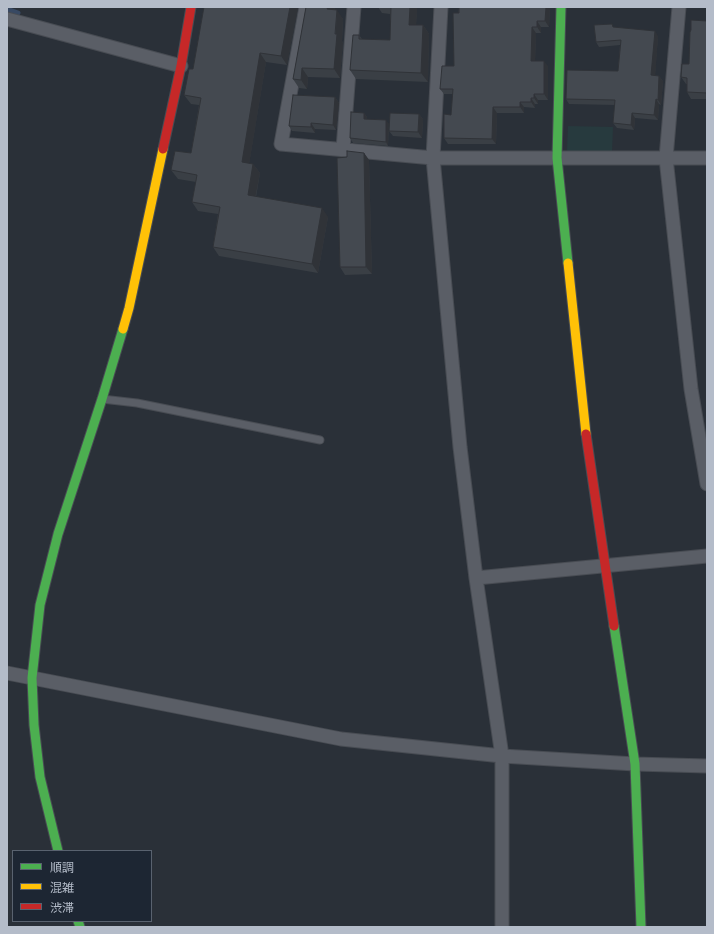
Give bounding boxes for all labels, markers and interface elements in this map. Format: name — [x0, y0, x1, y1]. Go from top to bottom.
legend — [12, 850, 152, 922]
text: 順調 — [50, 861, 74, 875]
text: 混雑 — [50, 881, 74, 895]
text: 渋滞 — [50, 901, 74, 915]

